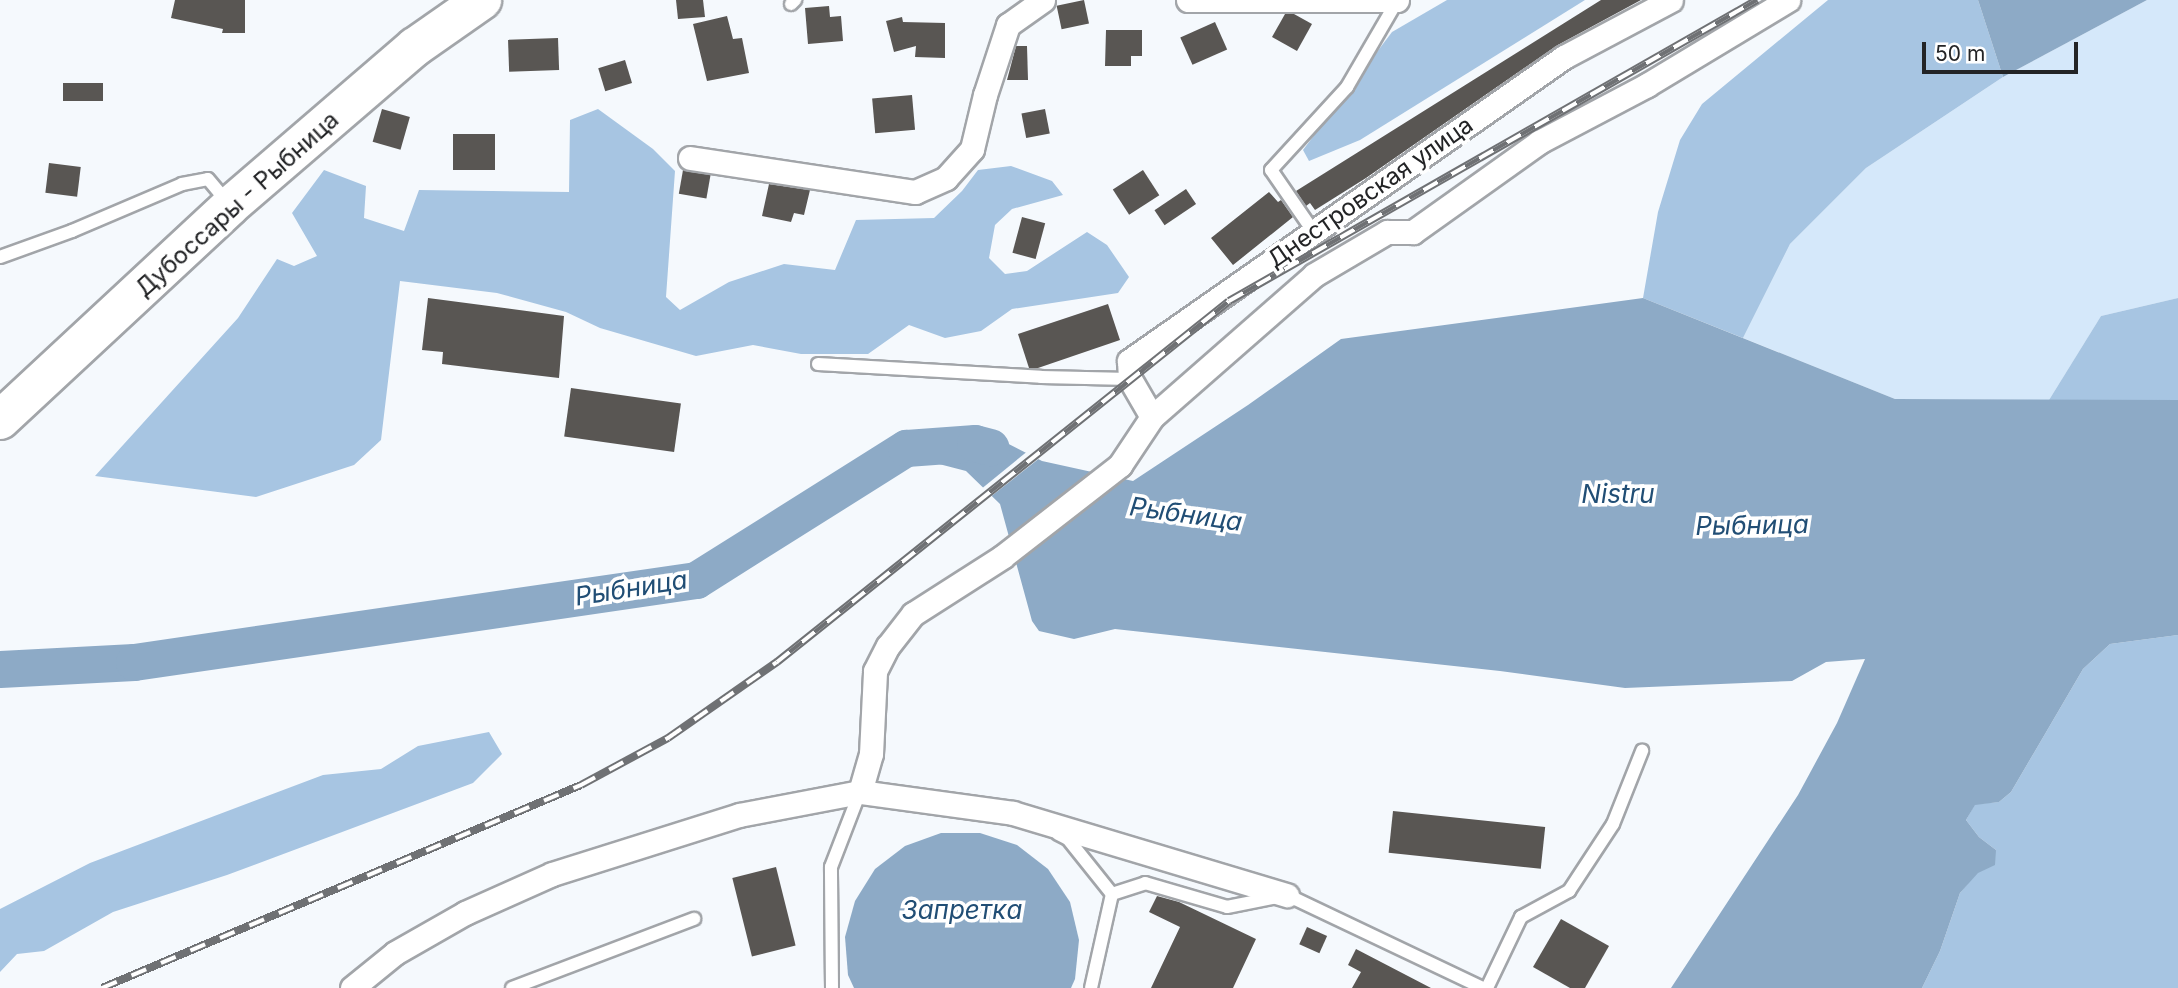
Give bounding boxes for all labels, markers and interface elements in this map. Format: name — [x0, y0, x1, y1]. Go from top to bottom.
scale bar — [1926, 28, 2082, 72]
text: 50 m — [1935, 41, 1985, 66]
street label: Дубоссары - Рыбница — [130, 105, 344, 303]
street label: Днестровская улица — [1262, 110, 1478, 274]
water label: Nistru — [1581, 478, 1655, 510]
water label: Рыбница — [1128, 491, 1244, 537]
water label: Рыбница — [1695, 508, 1809, 542]
water label: Рыбница — [573, 564, 689, 612]
water label: Запретка — [902, 894, 1022, 926]

